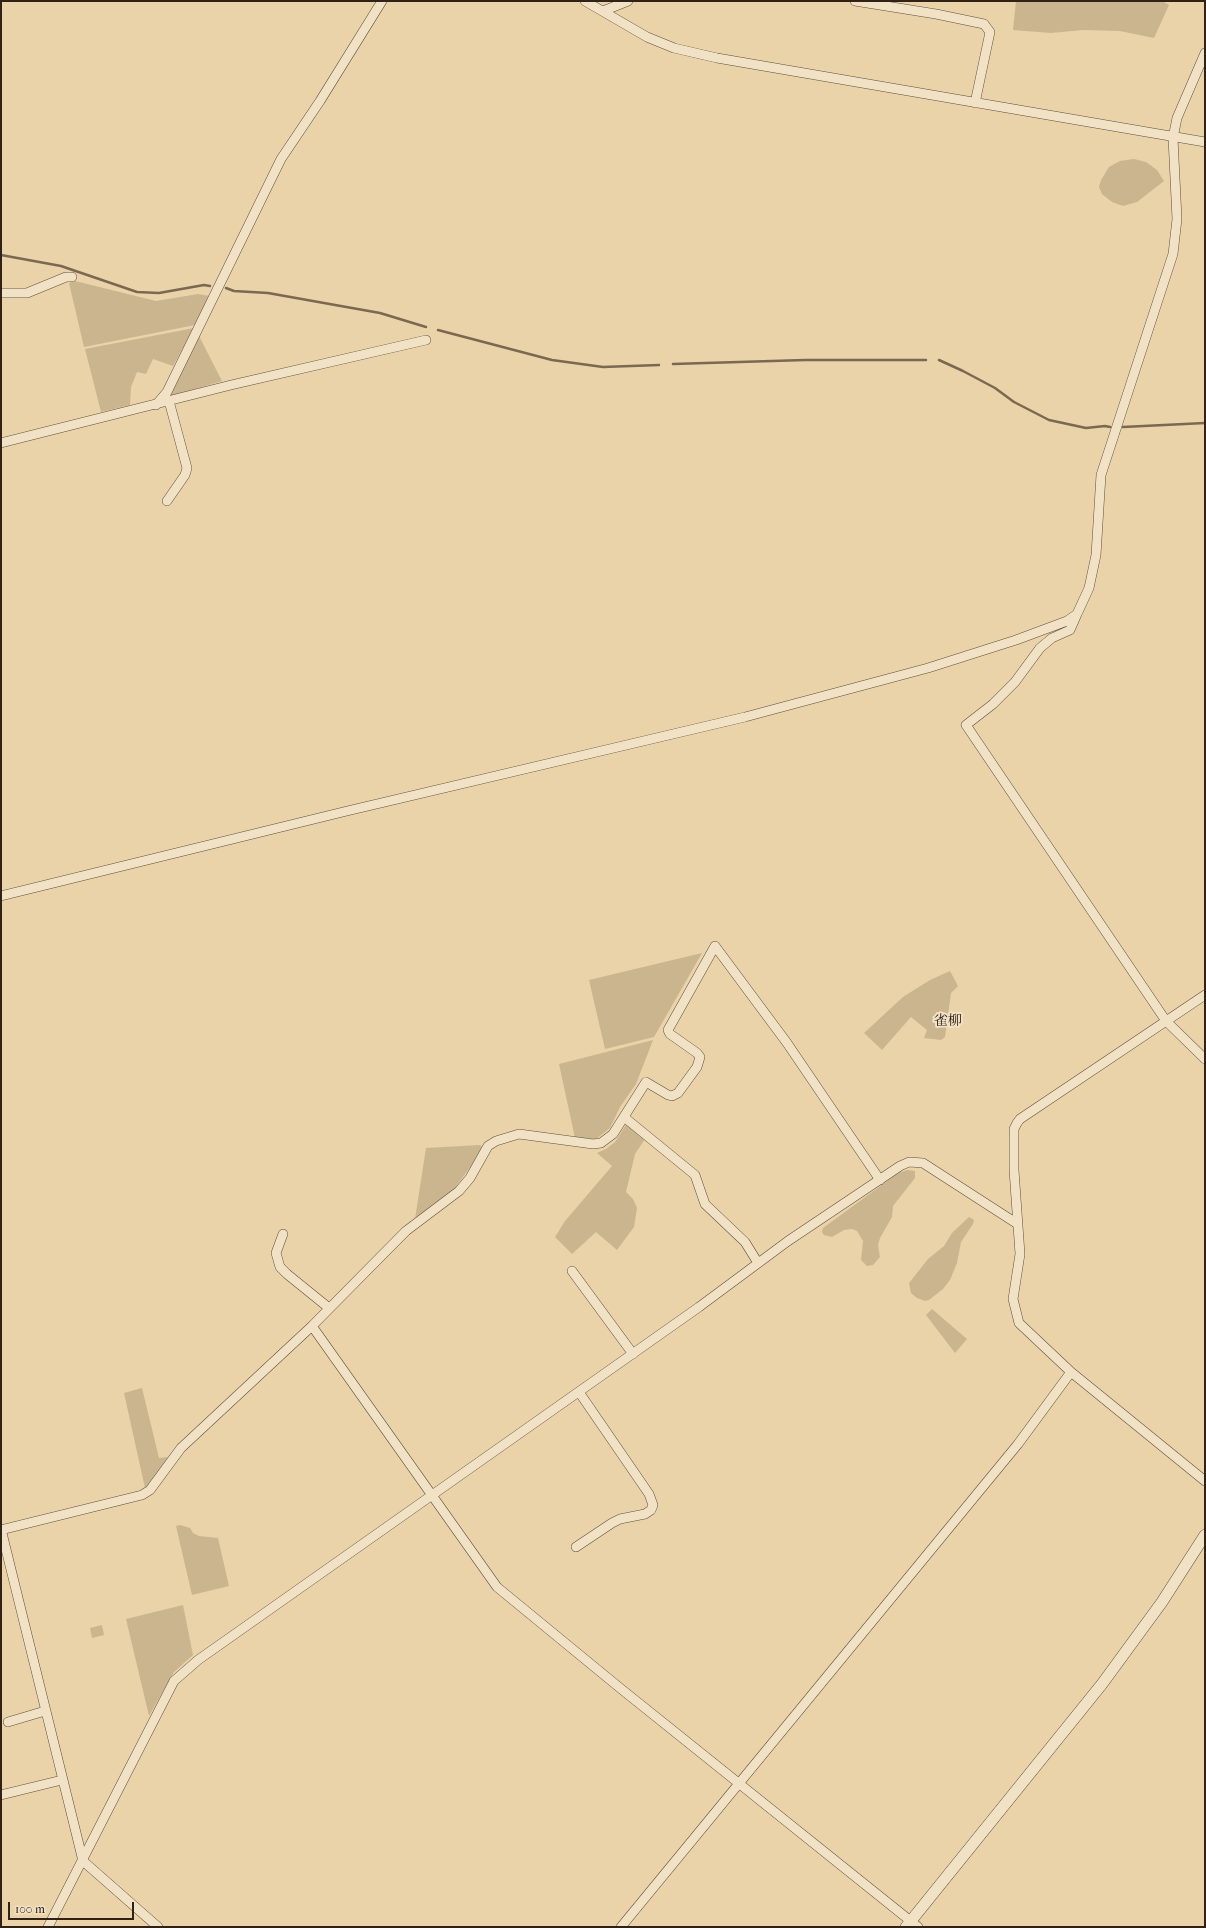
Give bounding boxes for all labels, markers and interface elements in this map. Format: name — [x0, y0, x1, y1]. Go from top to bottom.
district label: 雀柳 — [934, 1014, 962, 1030]
scale bar — [10, 1894, 136, 1920]
text: 100 m — [15, 1902, 45, 1916]

